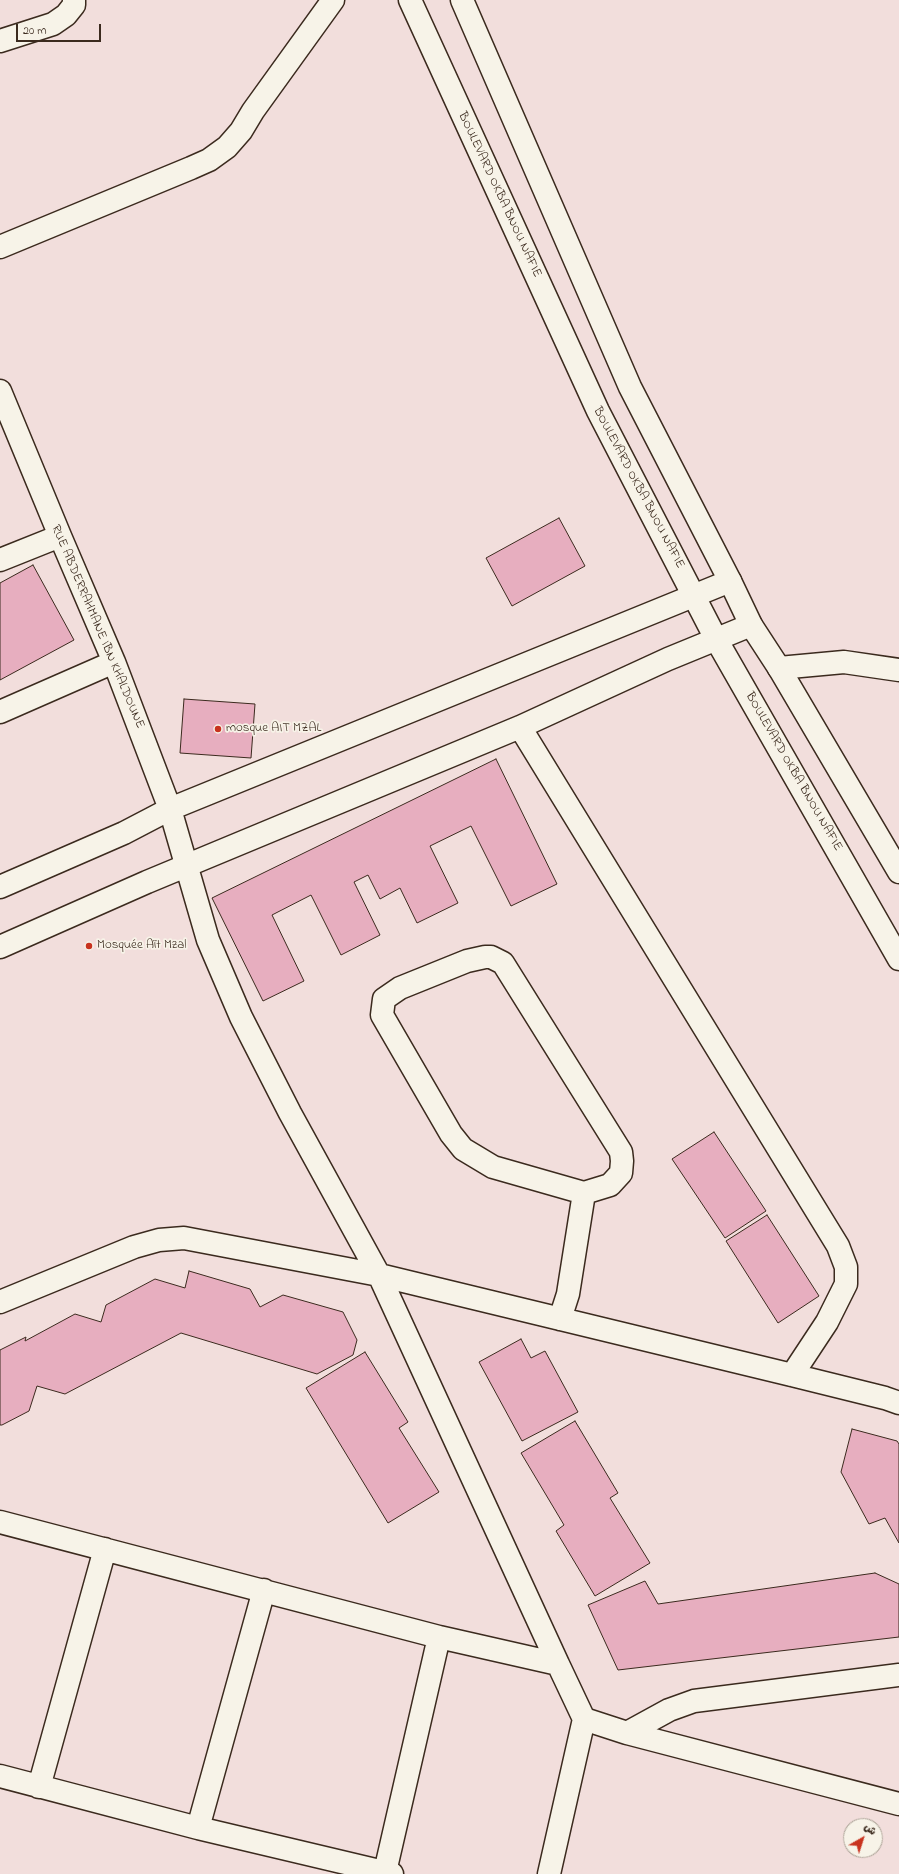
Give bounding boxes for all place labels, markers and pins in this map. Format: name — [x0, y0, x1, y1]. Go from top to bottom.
place label: mosque AIT MZAL — [226, 721, 321, 737]
marker: mosque AIT MZAL — [213, 724, 223, 734]
place label: Mosquée Aït Mzal — [97, 938, 186, 954]
marker: Mosquée Aït Mzal — [84, 941, 94, 951]

